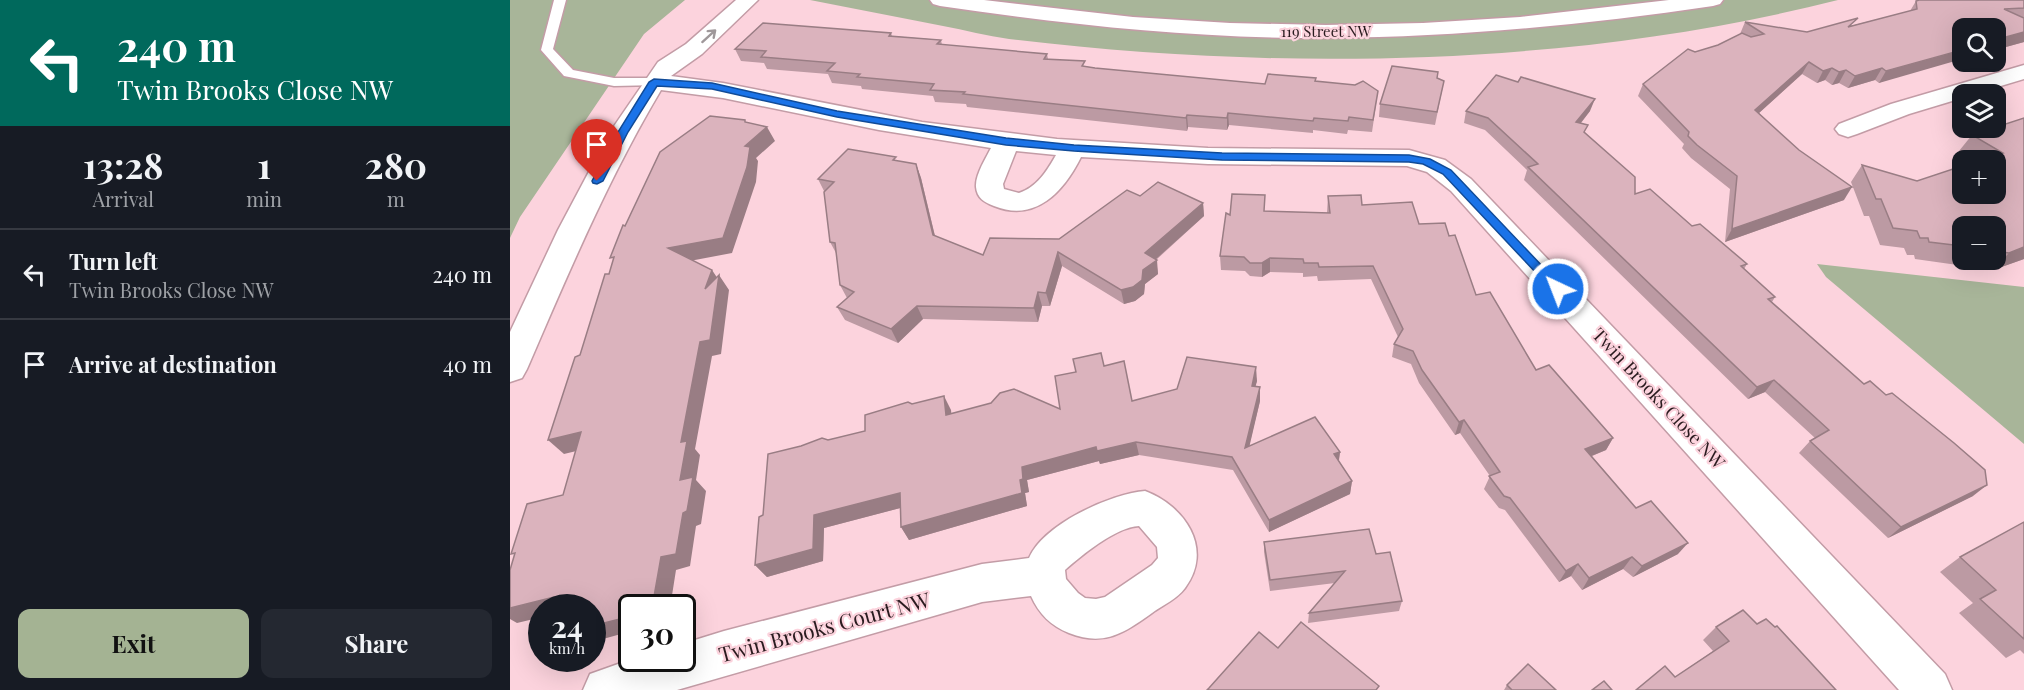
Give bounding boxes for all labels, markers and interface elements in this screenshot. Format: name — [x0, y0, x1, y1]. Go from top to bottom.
text: 240 m — [117, 17, 236, 73]
map controls — [1952, 18, 2006, 270]
button: search — [1952, 18, 2006, 72]
street label: 119 Street NW — [1281, 21, 1372, 41]
icon: left — [18, 24, 96, 102]
one-way arrow — [701, 29, 716, 43]
text: Twin Brooks Close NW — [117, 71, 393, 107]
button: layers — [1952, 84, 2006, 138]
pin — [571, 119, 622, 181]
icon: arrive — [580, 128, 613, 161]
text: 13:28 — [83, 140, 163, 188]
text: 1 — [257, 140, 271, 188]
text: 280 — [365, 140, 427, 188]
button: + — [1952, 150, 2006, 204]
text: Arrival — [92, 185, 154, 212]
text: min — [246, 185, 282, 212]
text: m — [387, 185, 405, 212]
button: − — [1952, 216, 2006, 270]
text: Turn left — [69, 246, 158, 276]
position arrow — [1526, 257, 1590, 321]
icon: left — [18, 258, 51, 291]
text: 240 m — [432, 259, 492, 289]
text: Twin Brooks Close NW — [69, 276, 274, 303]
street label: Twin Brooks Close NW — [1587, 322, 1731, 474]
icon: arrive — [18, 348, 51, 381]
text: Arrive at destination — [69, 349, 277, 379]
text: 40 m — [443, 349, 492, 379]
street label: Twin Brooks Court NW — [715, 584, 934, 668]
speed limit sign: 30 — [618, 594, 696, 672]
text: 24 — [551, 606, 583, 646]
button: Exit — [18, 609, 249, 678]
button: Share — [261, 609, 492, 678]
text: km/h — [549, 638, 585, 658]

